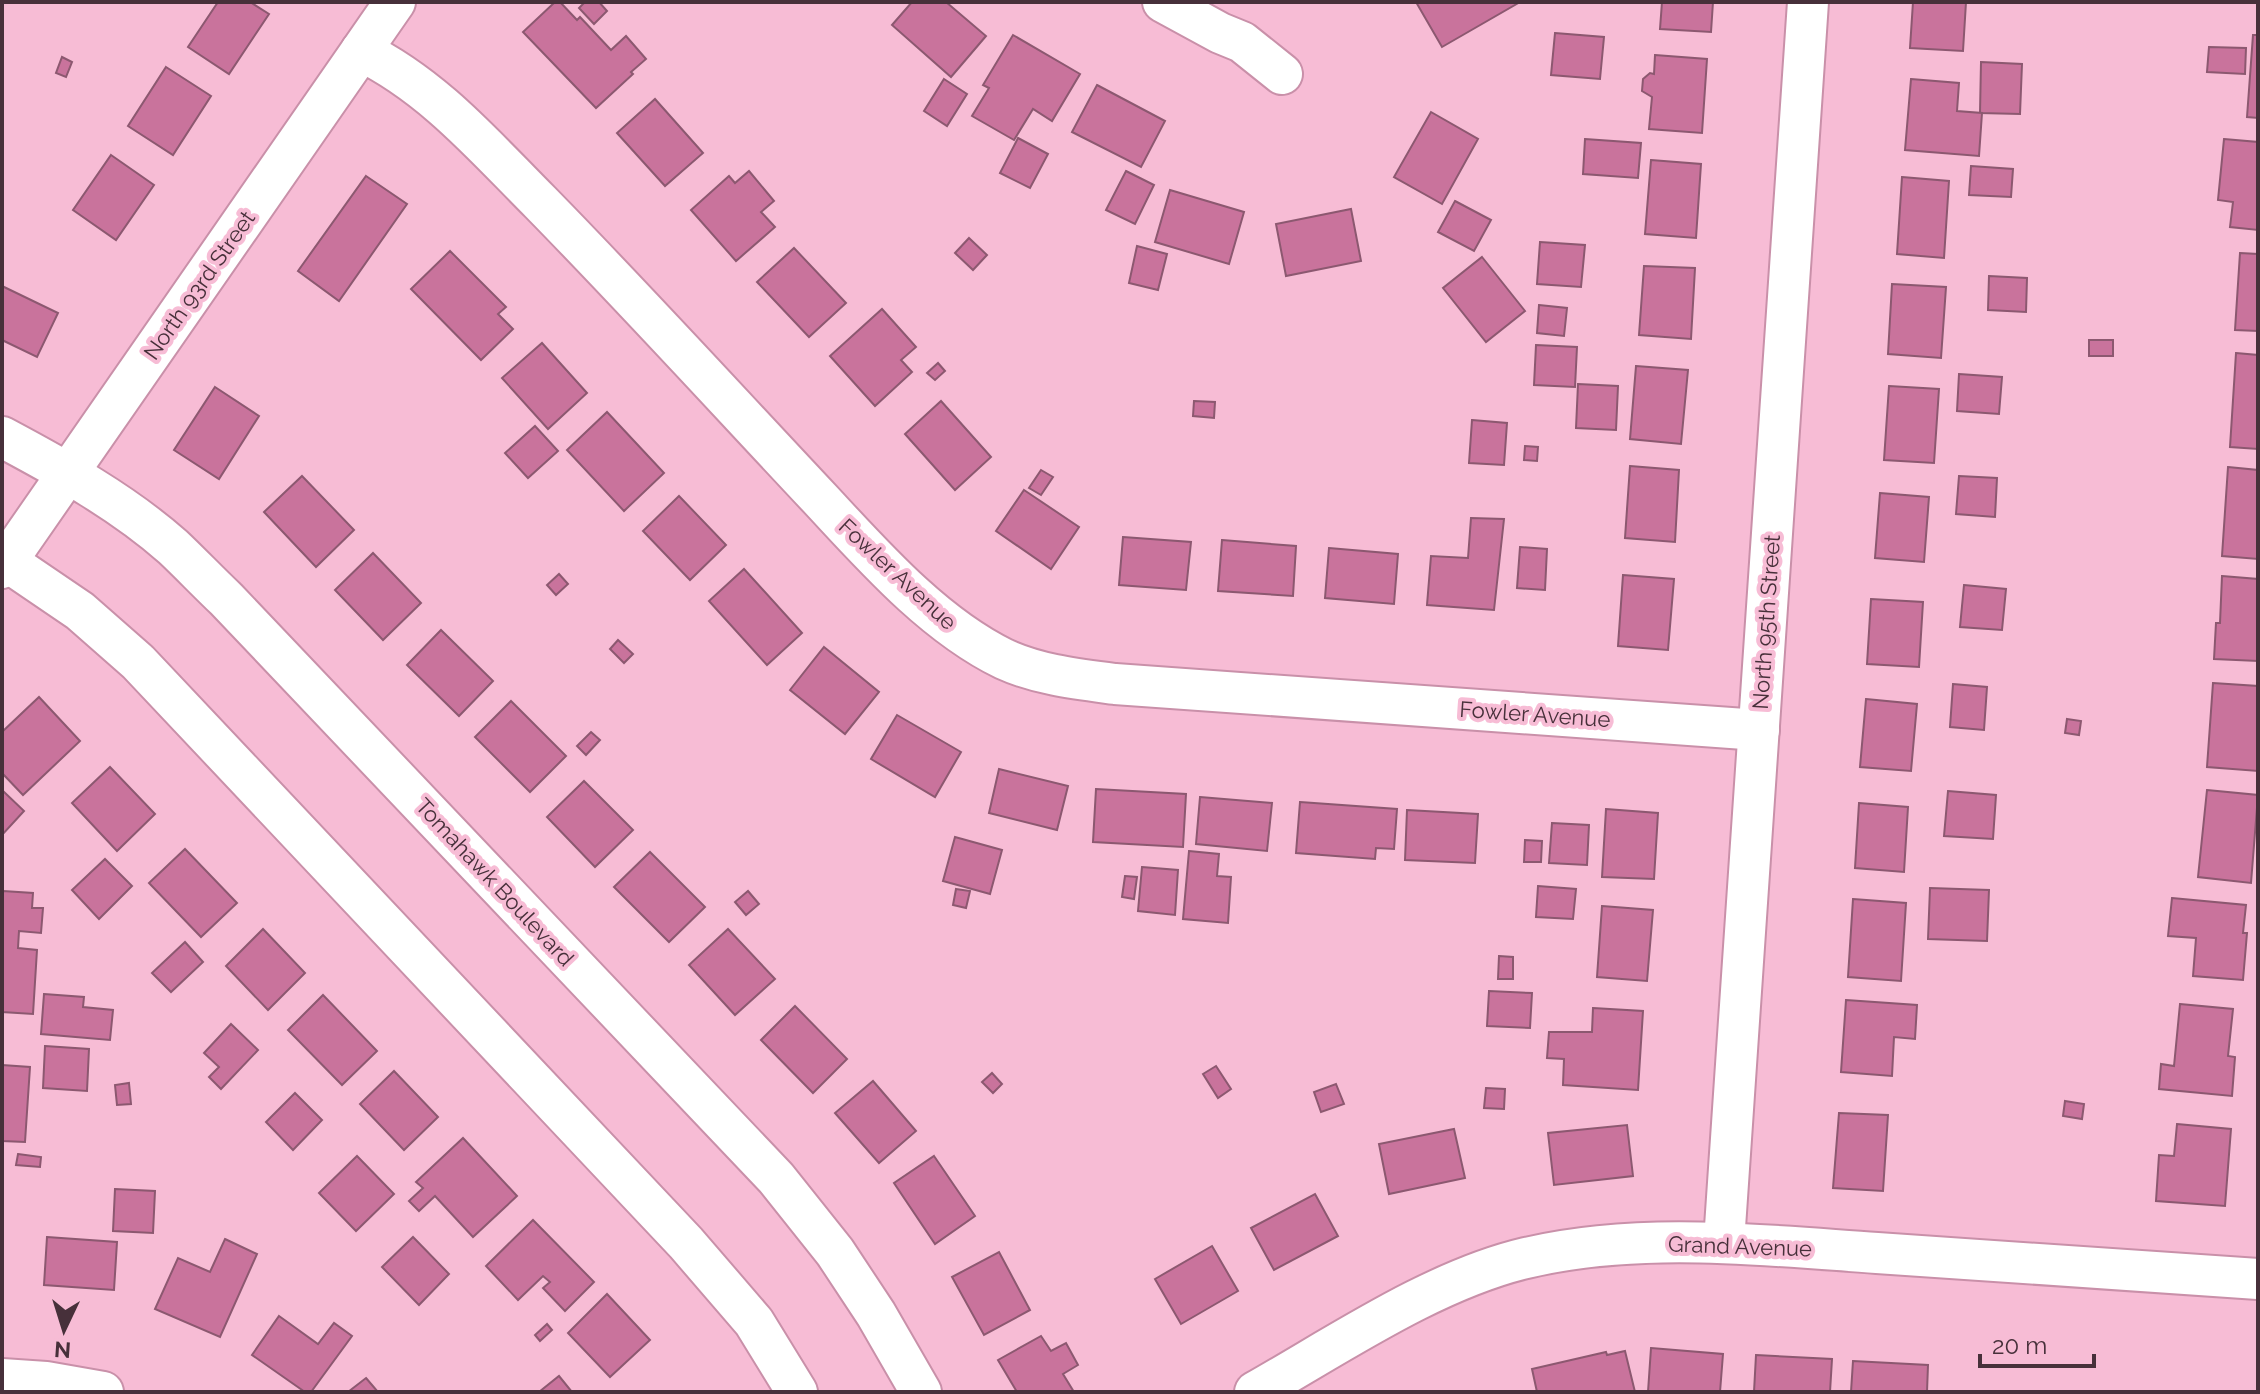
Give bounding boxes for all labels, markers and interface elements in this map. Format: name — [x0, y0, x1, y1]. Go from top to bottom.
street label: North 93rd Street — [138, 205, 260, 364]
street label: Fowler Avenue — [834, 513, 962, 635]
street label: North 95th Street — [1747, 533, 1785, 710]
street label: Fowler Avenue — [1459, 696, 1611, 732]
street label: Tomahawk Boulevard — [411, 793, 579, 971]
street label: Grand Avenue — [1668, 1230, 1813, 1262]
north arrow — [24, 1290, 104, 1370]
scale bar — [1980, 1318, 2094, 1368]
text: 20 m — [1992, 1331, 2047, 1360]
text: N — [53, 1336, 72, 1364]

